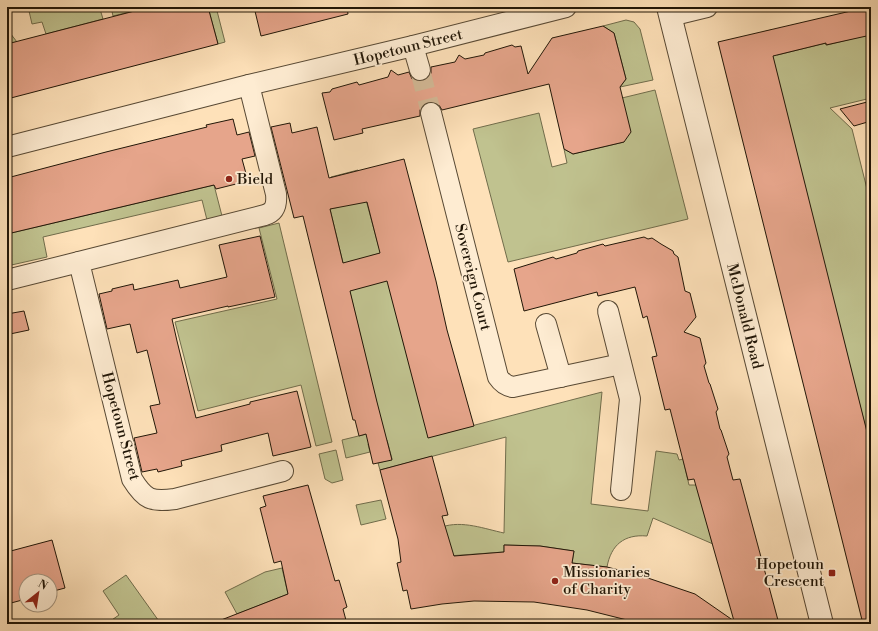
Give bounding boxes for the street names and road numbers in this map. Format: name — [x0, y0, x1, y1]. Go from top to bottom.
street label: Hopetoun Street — [352, 25, 465, 70]
street label: Sovereign Court — [450, 222, 495, 333]
street label: McDonald Road — [722, 261, 767, 371]
street label: Hopetoun Street — [97, 370, 144, 483]

